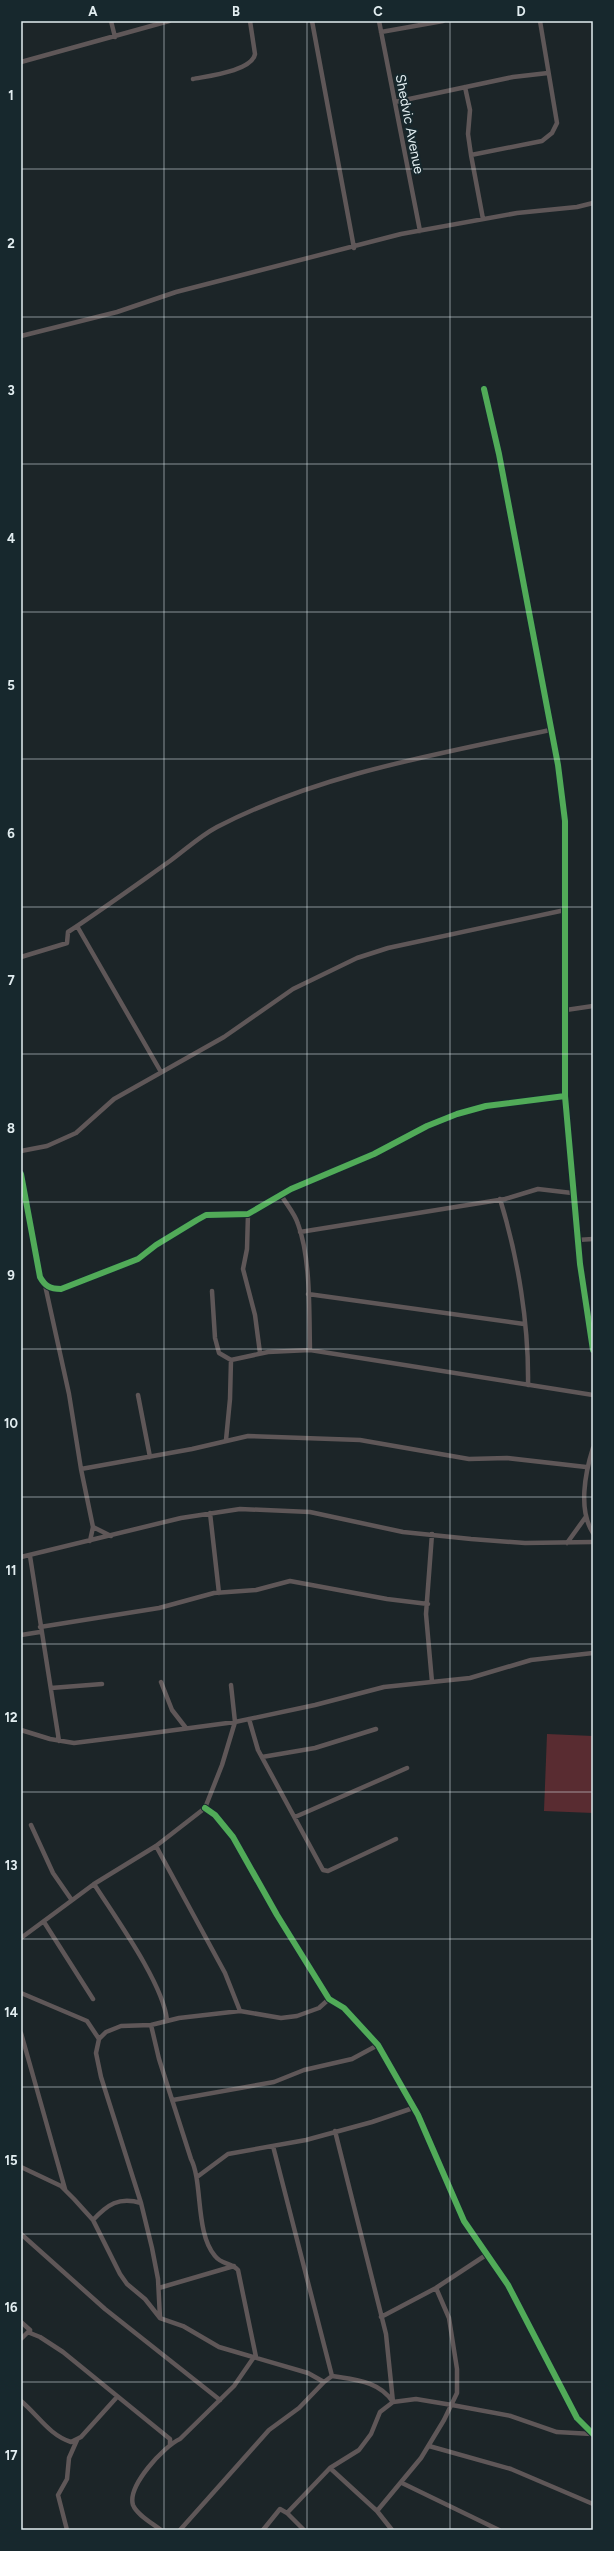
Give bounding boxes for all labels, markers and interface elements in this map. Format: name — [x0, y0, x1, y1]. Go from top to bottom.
text: A — [88, 4, 98, 19]
text: B — [232, 4, 240, 19]
text: C — [373, 4, 383, 19]
text: D — [516, 4, 526, 19]
street label: Shedvic Avenue — [392, 73, 428, 176]
text: 1 — [8, 88, 14, 103]
text: 2 — [7, 236, 15, 251]
text: 3 — [7, 383, 15, 398]
text: 4 — [7, 531, 15, 546]
text: 5 — [7, 678, 15, 693]
text: 6 — [7, 826, 15, 841]
text: 7 — [7, 973, 15, 988]
text: 8 — [7, 1121, 15, 1136]
text: 9 — [7, 1268, 15, 1283]
text: 10 — [4, 1416, 18, 1431]
text: 11 — [6, 1563, 16, 1578]
text: 12 — [4, 1710, 18, 1725]
text: 13 — [5, 1858, 17, 1873]
text: 14 — [4, 2005, 18, 2020]
text: 15 — [4, 2153, 18, 2168]
text: 16 — [4, 2300, 18, 2315]
text: 17 — [5, 2448, 17, 2463]

